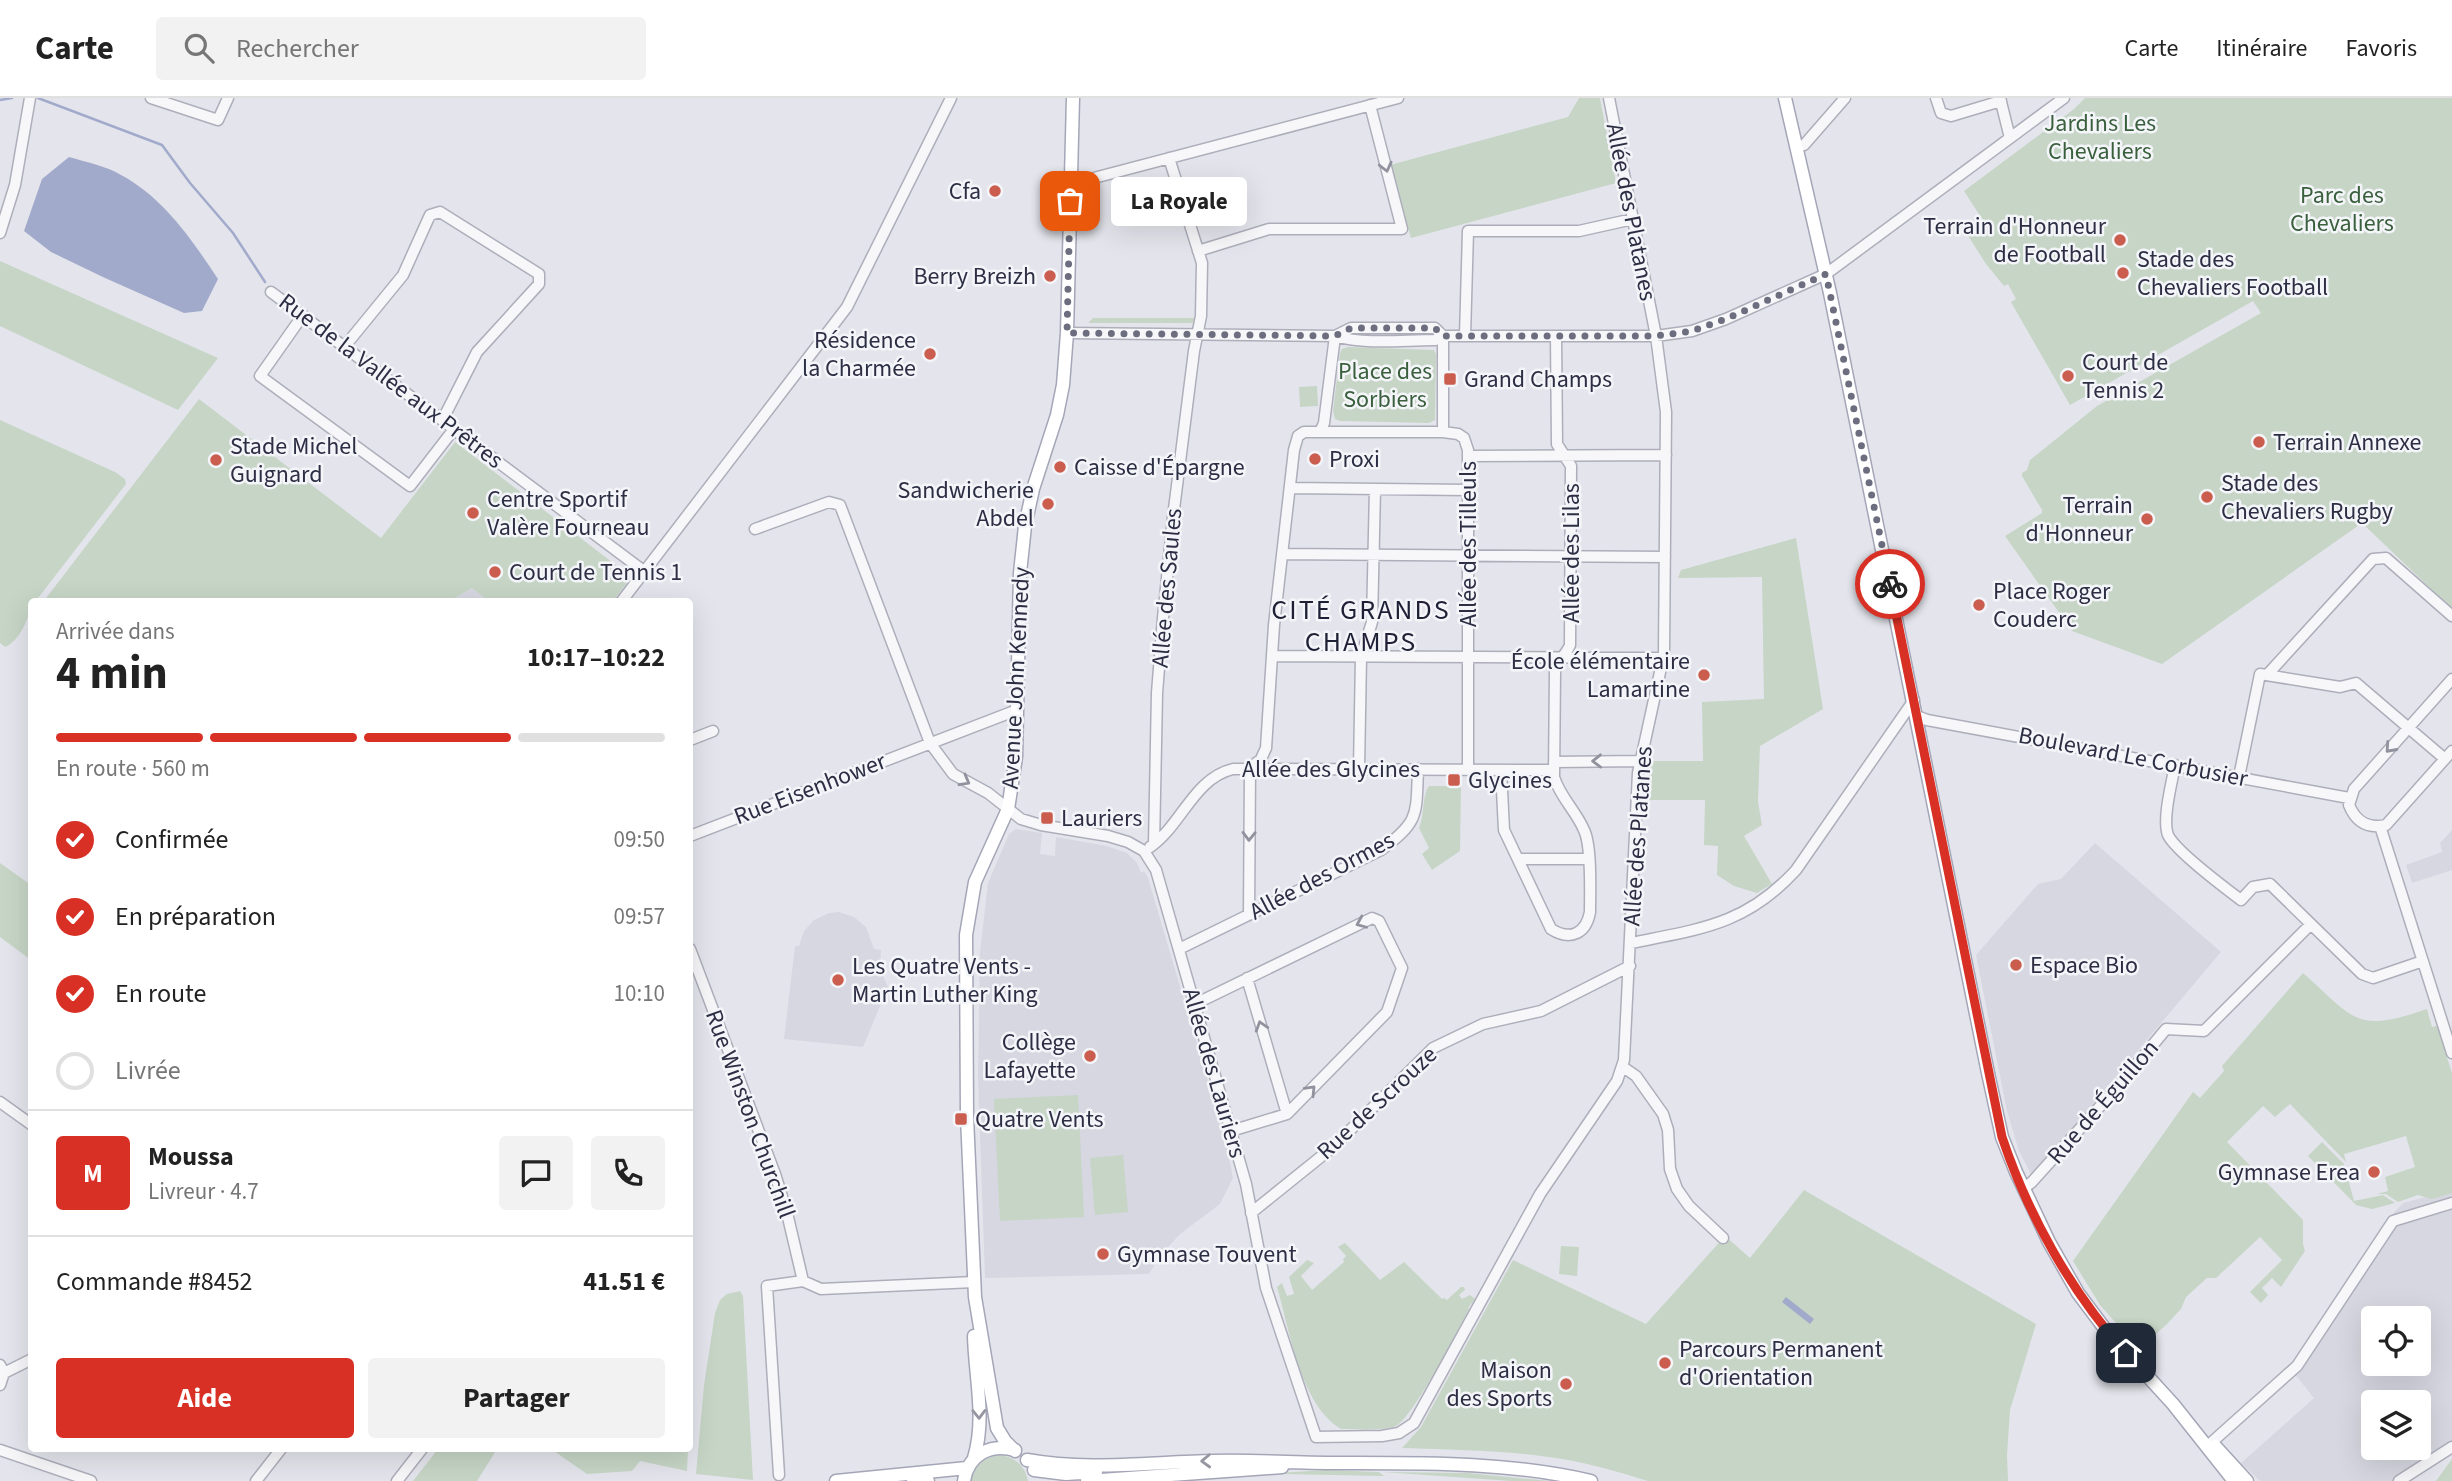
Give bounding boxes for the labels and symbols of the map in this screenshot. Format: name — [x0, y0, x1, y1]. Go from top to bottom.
park label: Jardins Les Chevaliers — [2044, 106, 2156, 169]
street label: Allée des Platanes — [1597, 120, 1665, 304]
one-way arrow — [1378, 161, 1392, 173]
pin — [1040, 171, 1100, 231]
place label: Cfa — [949, 174, 981, 209]
callout: La Royale — [1112, 176, 1248, 226]
park label: Parc des Chevaliers — [2290, 178, 2394, 241]
marker: Cfa — [987, 183, 1003, 199]
place label: Terrain d'Honneur de Football — [1923, 209, 2107, 272]
marker: Terrain d'Honneur de Football — [2112, 232, 2128, 248]
place label: Stade des Chevaliers Football — [2137, 242, 2328, 305]
place label: Berry Breizh — [913, 259, 1036, 294]
marker: Stade des Chevaliers Football — [2115, 265, 2131, 281]
marker: Berry Breizh — [1042, 268, 1058, 284]
street label: Rue de la Vallée aux Prêtres — [271, 285, 511, 477]
place label: Résidence la Charmée — [802, 323, 916, 386]
place label: Court de Tennis 2 — [2082, 345, 2168, 408]
marker: Résidence la Charmée — [922, 346, 938, 362]
park label: Place des Sorbiers — [1338, 354, 1432, 417]
place label: Grand Champs — [1464, 362, 1612, 397]
marker: Court de Tennis 2 — [2060, 368, 2076, 384]
marker: Grand Champs — [1442, 371, 1458, 387]
place label: Terrain Annexe — [2273, 425, 2421, 460]
place label: Stade Michel Guignard — [230, 429, 357, 492]
marker: Terrain Annexe — [2251, 434, 2267, 450]
place label: Proxi — [1329, 442, 1380, 477]
place label: Caisse d'Épargne — [1074, 450, 1245, 485]
marker: Proxi — [1307, 451, 1323, 467]
marker: Stade Michel Guignard — [208, 452, 224, 468]
marker: Caisse d'Épargne — [1052, 459, 1068, 475]
street label: Allée des Tilleuls — [1451, 461, 1486, 627]
place label: Stade des Chevaliers Rugby — [2221, 466, 2393, 529]
place label: Sandwicherie Abdel — [897, 473, 1034, 536]
place label: Centre Sportif Valère Fourneau — [487, 482, 650, 545]
street label: Allée des Lilas — [1554, 483, 1589, 623]
place label: Terrain d'Honneur — [2026, 488, 2134, 551]
marker: Stade des Chevaliers Rugby — [2199, 489, 2215, 505]
marker: Sandwicherie Abdel — [1040, 496, 1056, 512]
marker: Centre Sportif Valère Fourneau — [465, 505, 481, 521]
street label: Allée des Saules — [1143, 507, 1191, 669]
marker: Terrain d'Honneur — [2139, 511, 2155, 527]
courier — [1855, 549, 1925, 619]
place label: Court de Tennis 1 — [509, 555, 682, 590]
marker: Court de Tennis 1 — [487, 564, 503, 580]
street label: Avenue John Kennedy — [993, 566, 1039, 790]
place label: Place Roger Couderc — [1993, 574, 2111, 637]
district label: CITÉ GRANDS CHAMPS — [1271, 590, 1451, 662]
marker: Place Roger Couderc — [1971, 597, 1987, 613]
place label: École élémentaire Lamartine — [1511, 644, 1690, 707]
marker: École élémentaire Lamartine — [1696, 667, 1712, 683]
street label: Boulevard Le Corbusier — [2015, 718, 2251, 797]
one-way arrow — [2386, 740, 2398, 753]
street label: Rue Eisenhower — [729, 744, 892, 834]
street label: Allée des Platanes — [1614, 745, 1662, 927]
street label: Allée des Glycines — [1242, 752, 1420, 787]
one-way arrow — [1591, 753, 1602, 769]
place label: Glycines — [1468, 763, 1552, 798]
marker: Glycines — [1446, 772, 1462, 788]
one-way arrow — [957, 773, 970, 786]
place label: Lauriers — [1061, 801, 1142, 836]
marker: Lauriers — [1039, 810, 1055, 826]
street label: Allée des Ormes — [1243, 823, 1401, 929]
one-way arrow — [1242, 831, 1257, 842]
one-way arrow — [1356, 914, 1368, 928]
place label: Espace Bio — [2030, 948, 2138, 983]
place label: Les Quatre Vents - Martin Luther King — [852, 949, 1038, 1012]
marker: Espace Bio — [2008, 957, 2024, 973]
marker: Les Quatre Vents - Martin Luther King — [830, 972, 846, 988]
street label: Allée des Lauriers — [1173, 984, 1255, 1162]
street label: Rue Winston Churchill — [696, 1005, 804, 1223]
one-way arrow — [1254, 1020, 1269, 1032]
place label: Collège Lafayette — [984, 1025, 1076, 1088]
street label: Rue de Éguillon — [2039, 1032, 2167, 1172]
street label: Rue de Scrouze — [1309, 1038, 1445, 1168]
marker: Collège Lafayette — [1082, 1048, 1098, 1064]
one-way arrow — [1303, 1085, 1316, 1098]
place label: Quatre Vents — [975, 1102, 1104, 1137]
marker: Quatre Vents — [953, 1111, 969, 1127]
place label: Gymnase Erea — [2218, 1155, 2360, 1190]
marker: Gymnase Erea — [2366, 1164, 2382, 1180]
place label: Gymnase Touvent — [1117, 1237, 1297, 1272]
marker: Gymnase Touvent — [1095, 1246, 1111, 1262]
pin — [2096, 1323, 2156, 1383]
place label: Parcours Permanent d'Orientation — [1679, 1332, 1883, 1395]
place label: Maison des Sports — [1447, 1353, 1552, 1416]
marker: Parcours Permanent d'Orientation — [1657, 1355, 1673, 1371]
marker: Maison des Sports — [1558, 1376, 1574, 1392]
one-way arrow — [971, 1409, 987, 1420]
one-way arrow — [1201, 1453, 1211, 1469]

